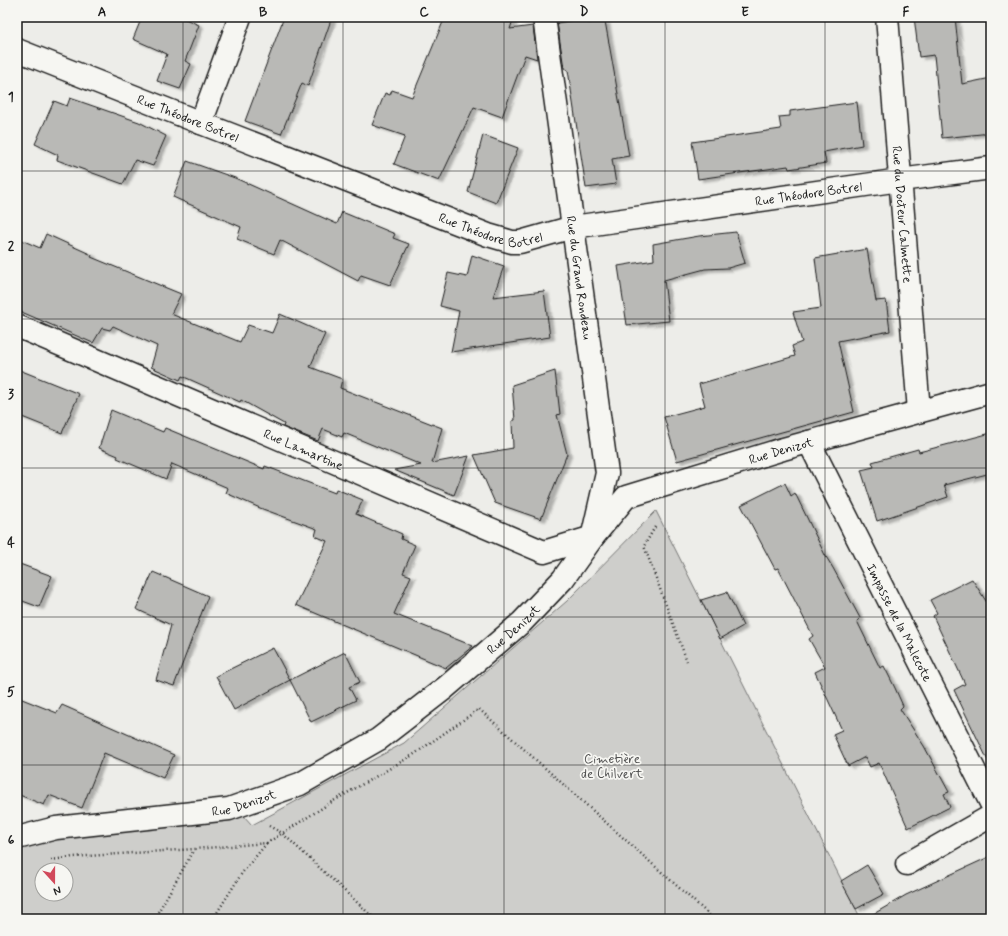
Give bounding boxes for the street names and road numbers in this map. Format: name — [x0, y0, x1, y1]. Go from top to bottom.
street label: Rue Théodore Botrel — [134, 91, 241, 147]
street label: Rue du Docteur Calmette — [887, 145, 916, 284]
street label: Rue Théodore Botrel — [754, 179, 864, 211]
street label: Rue Théodore Botrel — [436, 210, 545, 252]
street label: Rue du Grand Rondeau — [562, 215, 595, 341]
street label: Rue Lamartine — [261, 426, 346, 475]
street label: Rue Denizot — [747, 434, 816, 469]
street label: Impasse de la Malecote — [862, 561, 935, 685]
street label: Rue Denizot — [484, 601, 545, 659]
street label: Rue Denizot — [211, 786, 279, 821]

